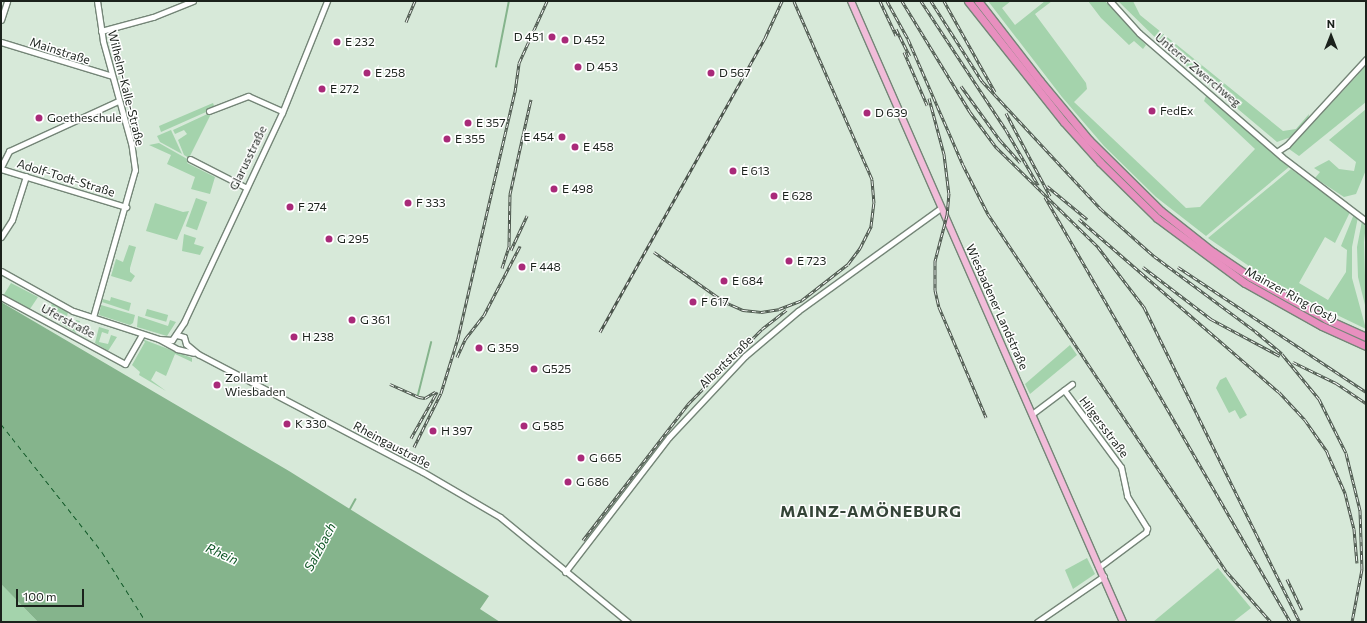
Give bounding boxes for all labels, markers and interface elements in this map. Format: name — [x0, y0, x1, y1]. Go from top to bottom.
north arrow — [1311, 16, 1351, 56]
text: N — [1327, 17, 1335, 30]
street label: Wilhelm-Kalle-Straße — [105, 29, 147, 147]
place label: D 451 — [514, 30, 544, 44]
street label: Unterer Zwerchweg — [1152, 30, 1244, 110]
marker: D 451 — [547, 32, 557, 42]
place label: D 452 — [573, 33, 605, 47]
street label: Mainstraße — [28, 34, 92, 68]
place label: E 232 — [345, 35, 375, 49]
marker: D 452 — [560, 35, 570, 45]
marker: E 232 — [332, 37, 342, 47]
place label: D 453 — [586, 60, 618, 74]
marker: D 453 — [573, 62, 583, 72]
place label: E 258 — [375, 66, 405, 80]
place label: D 567 — [719, 66, 751, 80]
marker: E 258 — [362, 68, 372, 78]
marker: D 567 — [706, 68, 716, 78]
place label: E 272 — [330, 82, 359, 96]
marker: E 272 — [317, 84, 327, 94]
place label: FedEx — [1160, 104, 1193, 118]
place label: D 639 — [875, 106, 908, 120]
marker: FedEx — [1147, 106, 1157, 116]
marker: D 639 — [862, 108, 872, 118]
place label: Goetheschule — [47, 111, 122, 125]
marker: Goetheschule — [34, 113, 44, 123]
place label: E 357 — [476, 116, 505, 130]
marker: E 357 — [463, 118, 473, 128]
street label: Glarusstraße — [226, 123, 270, 193]
place label: E 454 — [523, 130, 554, 144]
place label: E 355 — [455, 132, 485, 146]
marker: E 454 — [557, 132, 567, 142]
marker: E 355 — [442, 134, 452, 144]
place label: E 458 — [583, 140, 614, 154]
marker: E 458 — [570, 142, 580, 152]
street label: Adolf-Todt-Straße — [15, 156, 117, 200]
place label: E 613 — [741, 164, 770, 178]
marker: E 613 — [728, 166, 738, 176]
place label: E 498 — [562, 182, 593, 196]
marker: E 498 — [549, 184, 559, 194]
place label: E 628 — [782, 189, 813, 203]
marker: E 628 — [769, 191, 779, 201]
place label: F 333 — [416, 196, 446, 210]
marker: F 333 — [403, 198, 413, 208]
place label: F 274 — [298, 200, 327, 214]
marker: F 274 — [285, 202, 295, 212]
place label: G 295 — [337, 232, 369, 246]
marker: G 295 — [324, 234, 334, 244]
street label: Wiesbadener Landstraße — [963, 242, 1031, 372]
place label: E 723 — [797, 254, 826, 268]
marker: E 723 — [784, 256, 794, 266]
place label: F 448 — [530, 260, 561, 274]
marker: F 448 — [517, 262, 527, 272]
street label: Mainzer Ring (Ost) — [1243, 264, 1339, 326]
place label: E 684 — [732, 274, 763, 288]
marker: E 684 — [719, 276, 729, 286]
place label: F 617 — [701, 295, 729, 309]
marker: F 617 — [688, 297, 698, 307]
street label: Uferstraße — [39, 301, 97, 341]
place label: G 361 — [360, 313, 390, 327]
marker: G 361 — [347, 315, 357, 325]
place label: H 238 — [302, 330, 334, 344]
marker: H 238 — [289, 332, 299, 342]
street label: Albertstraße — [696, 333, 756, 391]
place label: G 359 — [487, 341, 519, 355]
marker: G 359 — [474, 343, 484, 353]
place label: G525 — [542, 362, 571, 376]
marker: G525 — [529, 364, 539, 374]
place label: Zollamt Wiesbaden — [225, 371, 286, 399]
marker: Zollamt Wiesbaden — [212, 380, 222, 390]
street label: Hilgersstraße — [1076, 394, 1132, 460]
place label: K 330 — [295, 417, 327, 431]
marker: K 330 — [282, 419, 292, 429]
street label: Rheingaustraße — [351, 419, 433, 471]
place label: G 585 — [532, 419, 564, 433]
marker: G 585 — [519, 421, 529, 431]
place label: H 397 — [441, 424, 473, 438]
marker: H 397 — [428, 426, 438, 436]
place label: G 665 — [589, 451, 622, 465]
marker: G 665 — [576, 453, 586, 463]
place label: G 686 — [576, 475, 609, 489]
marker: G 686 — [563, 477, 573, 487]
district label: MAINZ-AMÖNEBURG — [780, 501, 962, 521]
water label: Salzbach — [301, 520, 339, 574]
water label: Rhein — [203, 540, 241, 568]
scale bar — [18, 581, 86, 607]
text: 100 m — [23, 589, 57, 603]

